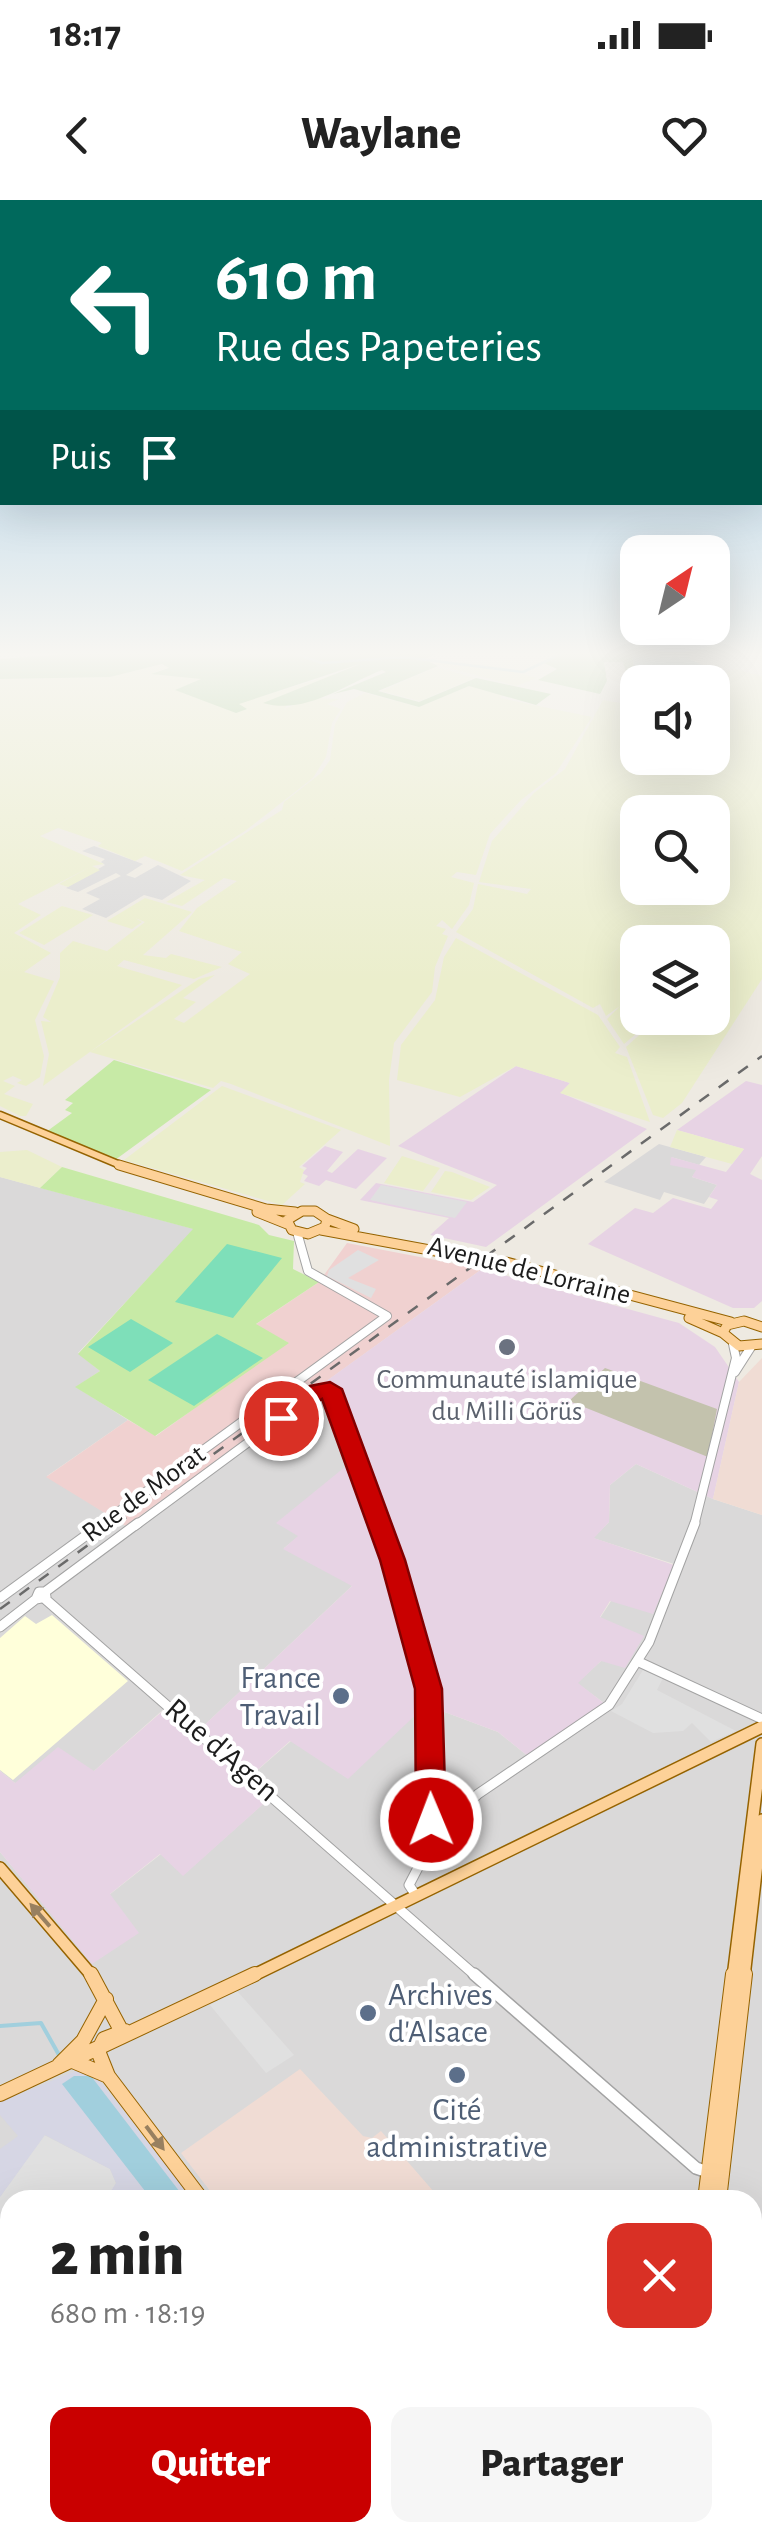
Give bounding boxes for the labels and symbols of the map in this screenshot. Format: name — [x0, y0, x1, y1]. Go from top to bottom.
north arrow — [620, 535, 730, 645]
street label: Avenue de Lorraine — [425, 1232, 633, 1310]
marker: Communauté islamique du Milli Görüs — [496, 1336, 518, 1358]
place label: Communauté islamique du Milli Görüs — [376, 1366, 638, 1426]
pin — [239, 1376, 324, 1461]
street label: Rue de Morat — [77, 1440, 211, 1548]
place label: France Travail — [240, 1662, 321, 1731]
marker: France Travail — [330, 1685, 352, 1707]
street label: Rue d'Agen — [159, 1692, 285, 1808]
position arrow — [379, 1768, 483, 1872]
one-way arrow — [30, 1902, 52, 1927]
place label: Archives d'Alsace — [388, 1979, 493, 2048]
marker: Archives d'Alsace — [357, 2002, 379, 2024]
marker: Cité administrative — [446, 2064, 468, 2086]
place label: Cité administrative — [366, 2094, 548, 2163]
one-way arrow — [145, 2125, 165, 2151]

